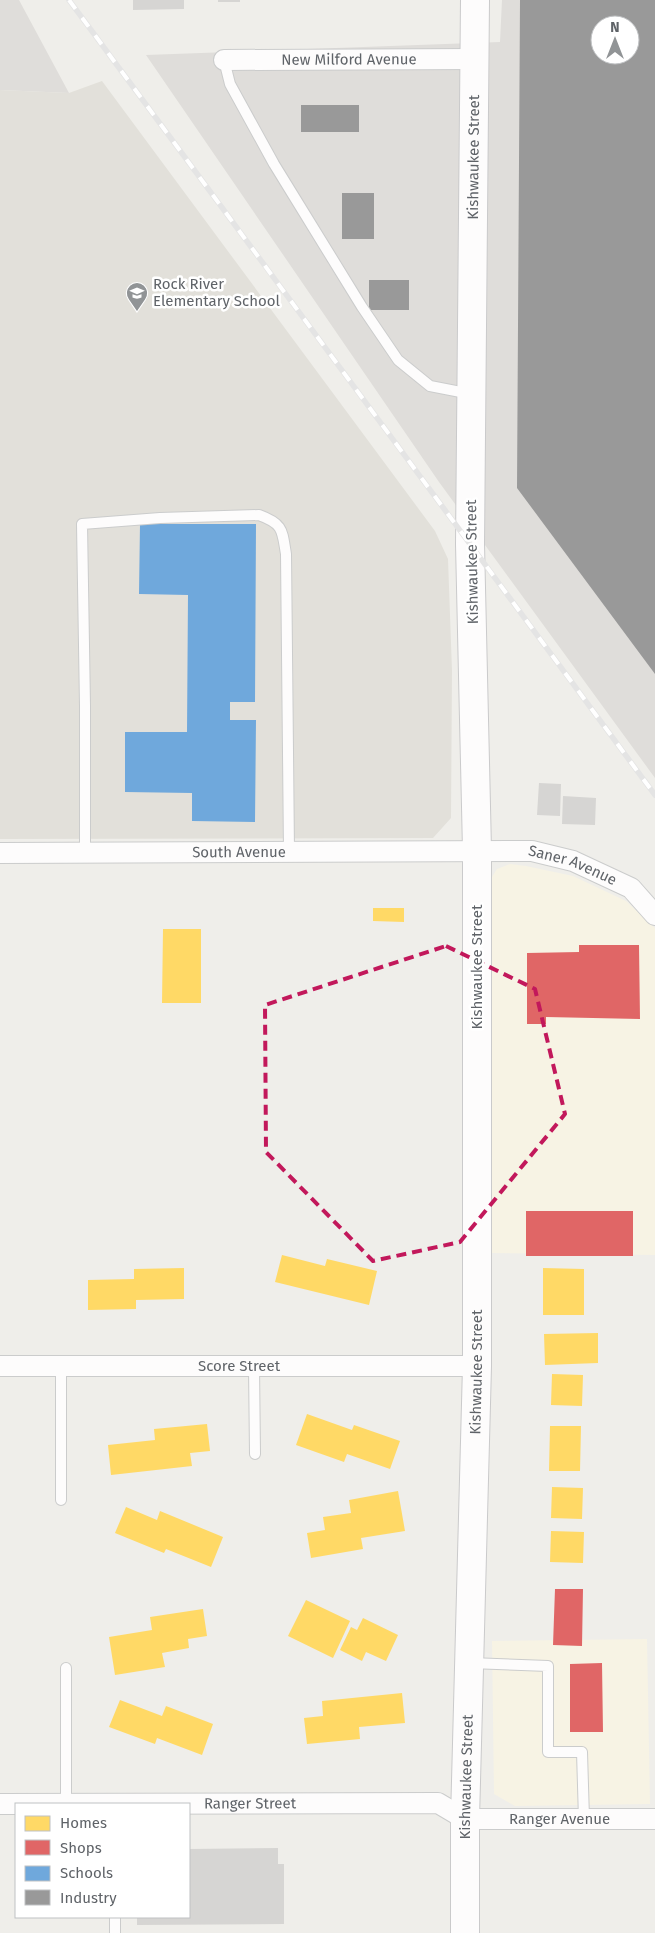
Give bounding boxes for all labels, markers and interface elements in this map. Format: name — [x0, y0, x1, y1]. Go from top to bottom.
north arrow — [590, 15, 640, 65]
text: N — [610, 19, 620, 36]
street label: New Milford Avenue — [281, 50, 417, 69]
street label: Kishwaukee Street — [464, 94, 483, 220]
place label: Rock River Elementary School — [153, 275, 281, 310]
school or university icon: Rock River Elementary School — [125, 281, 149, 312]
street label: Kishwaukee Street — [462, 499, 482, 625]
street label: Saner Avenue — [526, 841, 620, 889]
street label: South Avenue — [192, 843, 286, 861]
street label: Kishwaukee Street — [468, 904, 486, 1029]
street label: Kishwaukee Street — [466, 1309, 486, 1435]
street label: Score Street — [198, 1357, 281, 1375]
street label: Kishwaukee Street — [456, 1714, 477, 1840]
street label: Ranger Street — [204, 1794, 297, 1813]
legend — [15, 1803, 190, 1918]
street label: Ranger Avenue — [509, 1810, 610, 1828]
text: Homes — [60, 1814, 107, 1832]
text: Shops — [60, 1839, 102, 1857]
text: Schools — [60, 1864, 113, 1882]
text: Industry — [60, 1889, 117, 1907]

